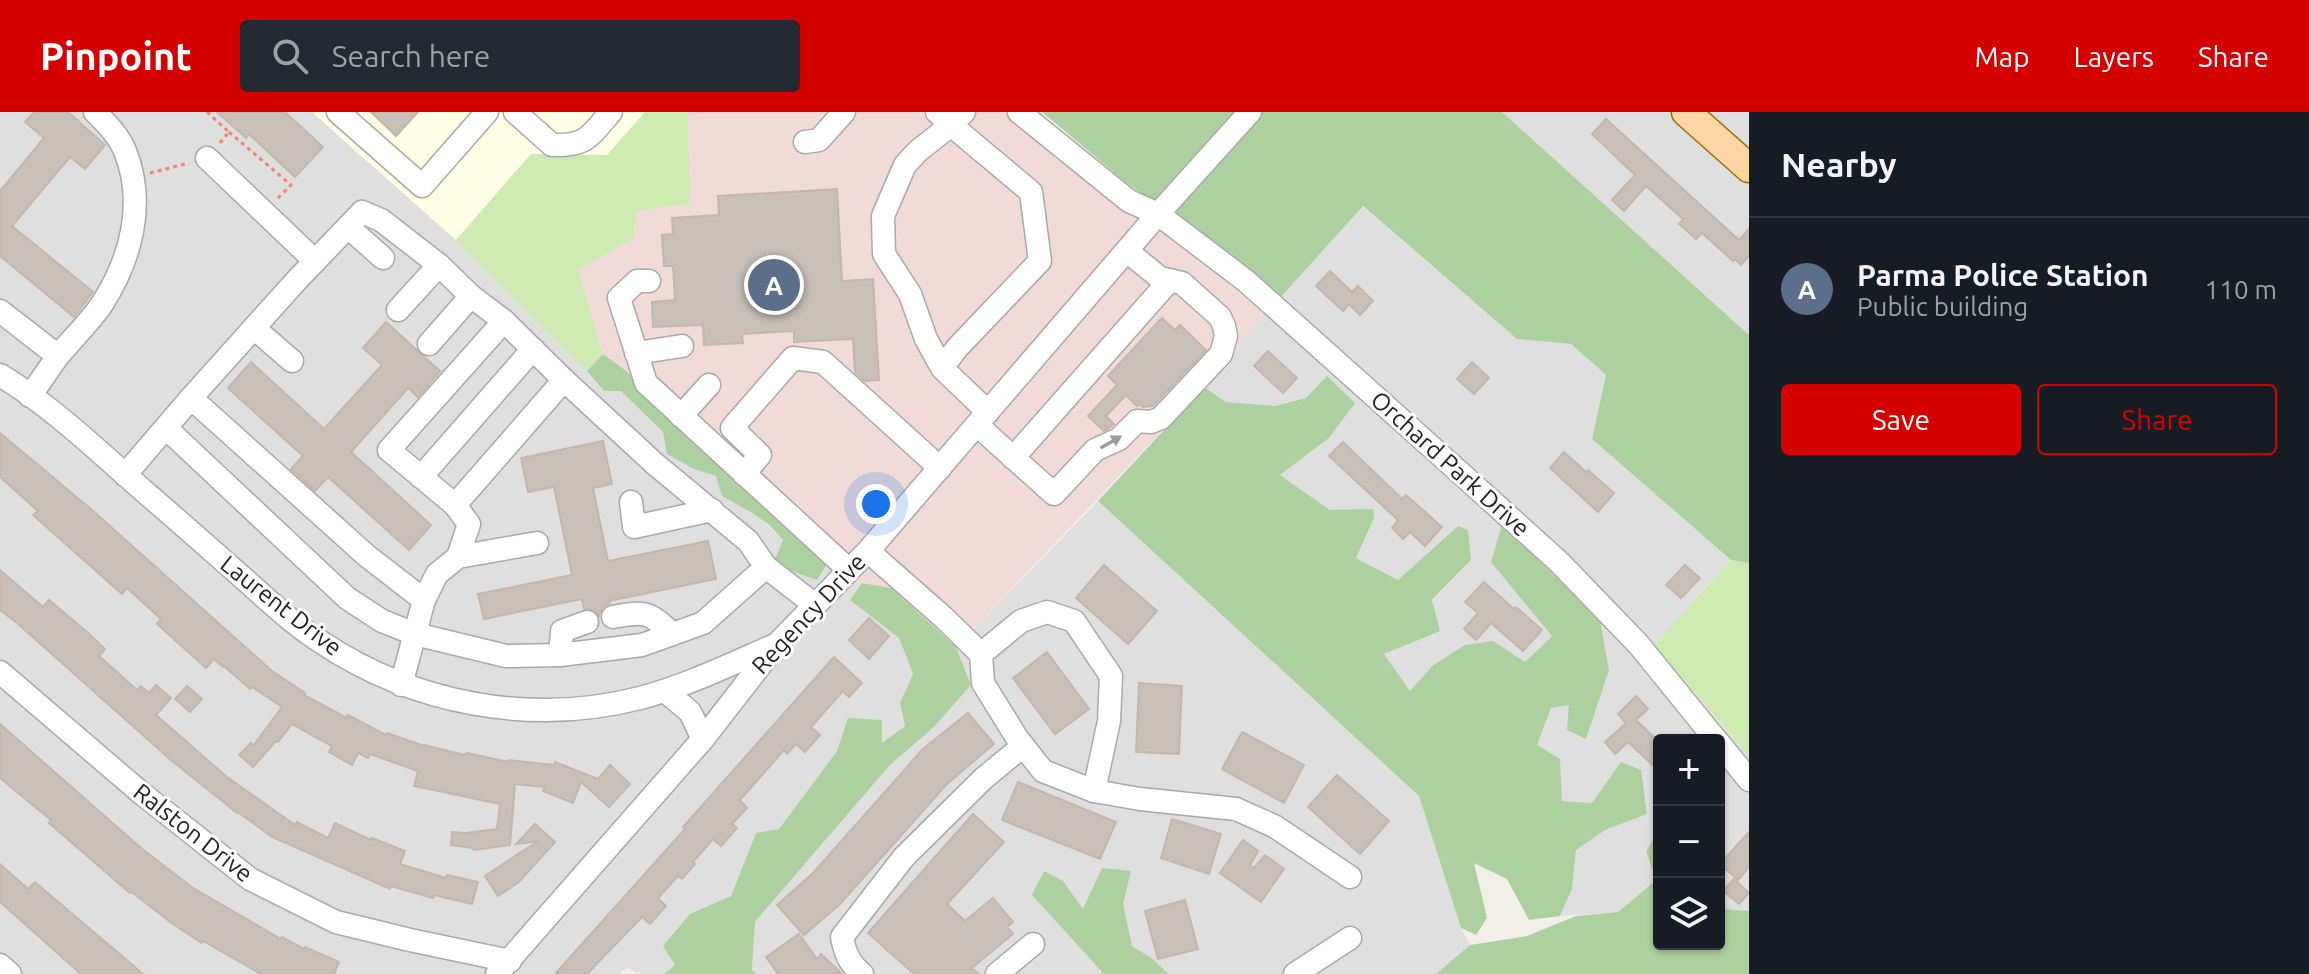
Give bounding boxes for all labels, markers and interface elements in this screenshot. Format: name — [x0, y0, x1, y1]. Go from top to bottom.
search box — [240, 20, 800, 92]
icon: search — [268, 34, 312, 78]
text: Pinpoint — [40, 35, 192, 77]
text: Search here — [332, 39, 490, 73]
text: Map — [1974, 41, 2030, 72]
text: Layers — [2074, 41, 2154, 72]
text: Share — [2198, 41, 2269, 72]
text: Nearby — [1781, 145, 1896, 183]
pin: A — [748, 255, 800, 315]
text: Parma Police Station — [1857, 258, 2149, 292]
text: A — [1798, 275, 1816, 304]
text: 110 m — [2205, 275, 2277, 304]
text: Public building — [1857, 292, 2028, 321]
button: Save — [1781, 384, 2021, 455]
button: Share — [2037, 384, 2277, 455]
street label: Orchard Park Drive — [1366, 386, 1535, 542]
one-way arrow — [1100, 435, 1122, 449]
your location — [856, 484, 896, 524]
street label: Regency Drive — [746, 548, 871, 679]
street label: Laurent Drive — [215, 550, 347, 661]
map controls — [1653, 734, 1725, 950]
button: + — [1653, 734, 1725, 806]
street label: Ralston Drive — [129, 778, 258, 887]
button: − — [1653, 806, 1725, 878]
button: layers — [1653, 878, 1725, 950]

